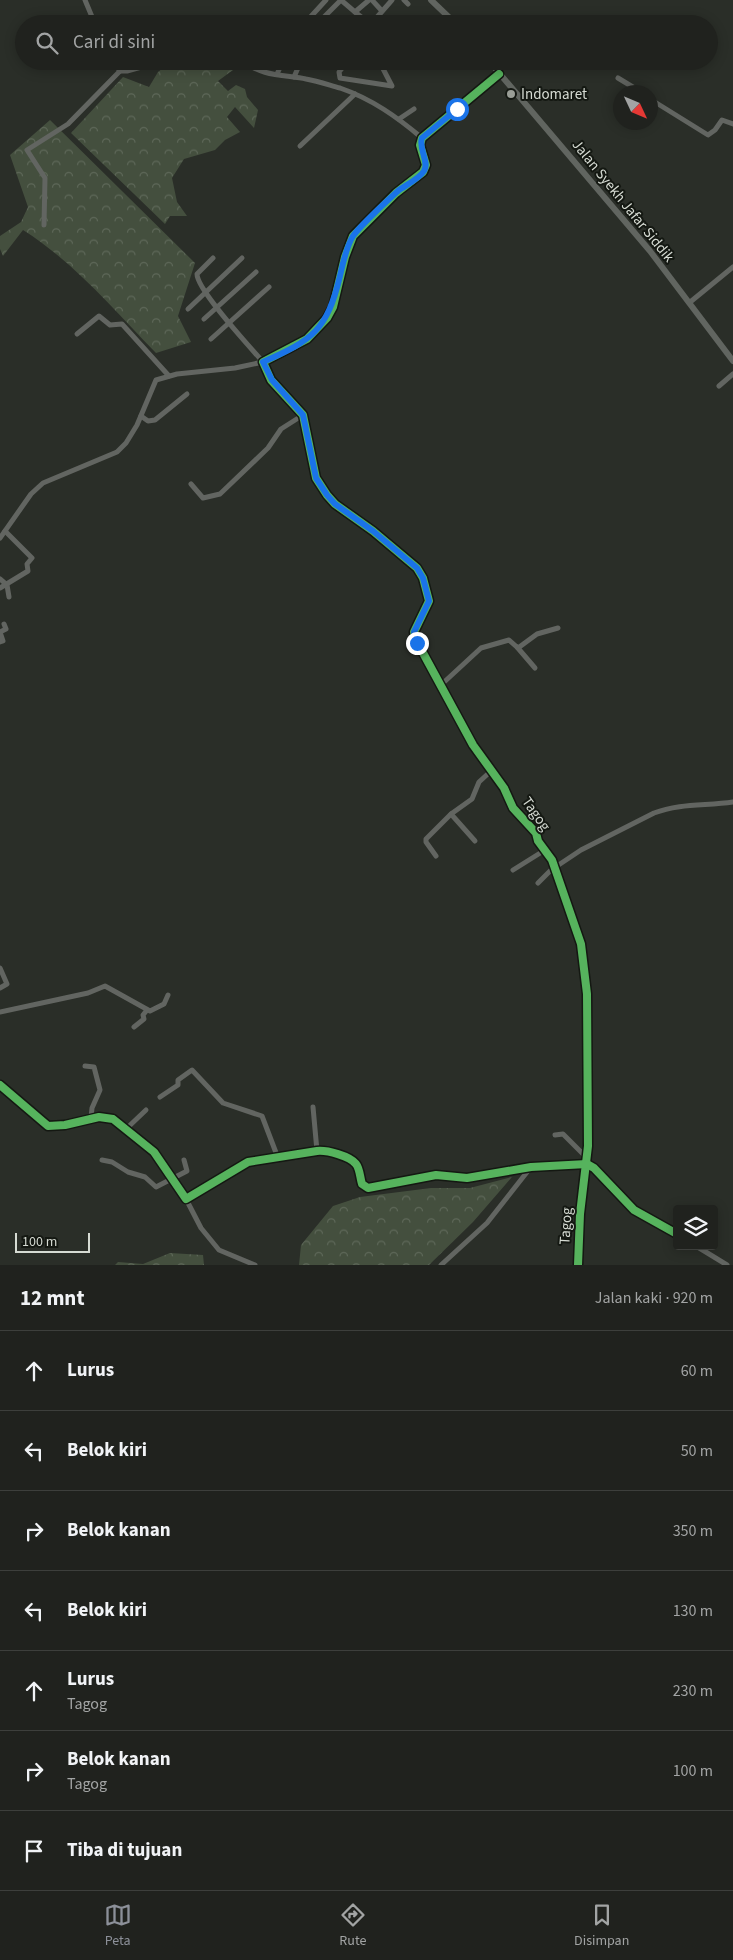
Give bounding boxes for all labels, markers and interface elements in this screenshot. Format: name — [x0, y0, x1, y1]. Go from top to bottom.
search box — [15, 15, 718, 70]
icon: search — [33, 29, 61, 57]
text: Cari di sini — [73, 29, 155, 56]
place label: Indomaret — [521, 84, 587, 105]
north arrow — [613, 85, 658, 130]
marker: Indomaret — [505, 88, 517, 100]
route start — [446, 98, 469, 121]
street label: Jalan Syekh Jafar Siddik — [567, 135, 679, 267]
route end — [406, 632, 429, 655]
street label: Tagog — [517, 793, 556, 836]
map controls — [673, 1205, 718, 1250]
button: layers — [673, 1205, 718, 1250]
street label: Tagog — [554, 1206, 578, 1245]
scale bar — [15, 1230, 90, 1253]
text: 100 m — [22, 1232, 57, 1252]
text: 12 mnt — [20, 1283, 84, 1313]
text: Jalan kaki · 920 m — [595, 1287, 713, 1309]
icon: ahead — [20, 1357, 48, 1385]
text: Lurus — [67, 1357, 114, 1384]
text: 60 m — [681, 1360, 713, 1382]
icon: left — [20, 1437, 48, 1465]
text: Belok kiri — [67, 1437, 147, 1464]
text: 50 m — [681, 1440, 713, 1462]
icon: right — [20, 1517, 48, 1545]
text: Belok kanan — [67, 1517, 171, 1544]
text: 350 m — [673, 1520, 713, 1542]
icon: left — [20, 1597, 48, 1625]
text: Belok kiri — [67, 1597, 147, 1624]
text: 130 m — [673, 1600, 713, 1622]
text: Lurus — [67, 1666, 114, 1693]
icon: ahead — [20, 1677, 48, 1705]
text: 230 m — [673, 1680, 713, 1702]
text: Tagog — [67, 1693, 107, 1715]
text: Belok kanan — [67, 1746, 171, 1773]
icon: right — [20, 1757, 48, 1785]
text: 100 m — [673, 1760, 713, 1782]
text: Tagog — [67, 1773, 107, 1795]
icon: arrive — [20, 1837, 48, 1865]
text: Tiba di tujuan — [67, 1837, 182, 1864]
tab: Peta — [104, 1901, 132, 1951]
tab: Rute — [339, 1901, 367, 1951]
tab: Disimpan — [574, 1901, 629, 1951]

